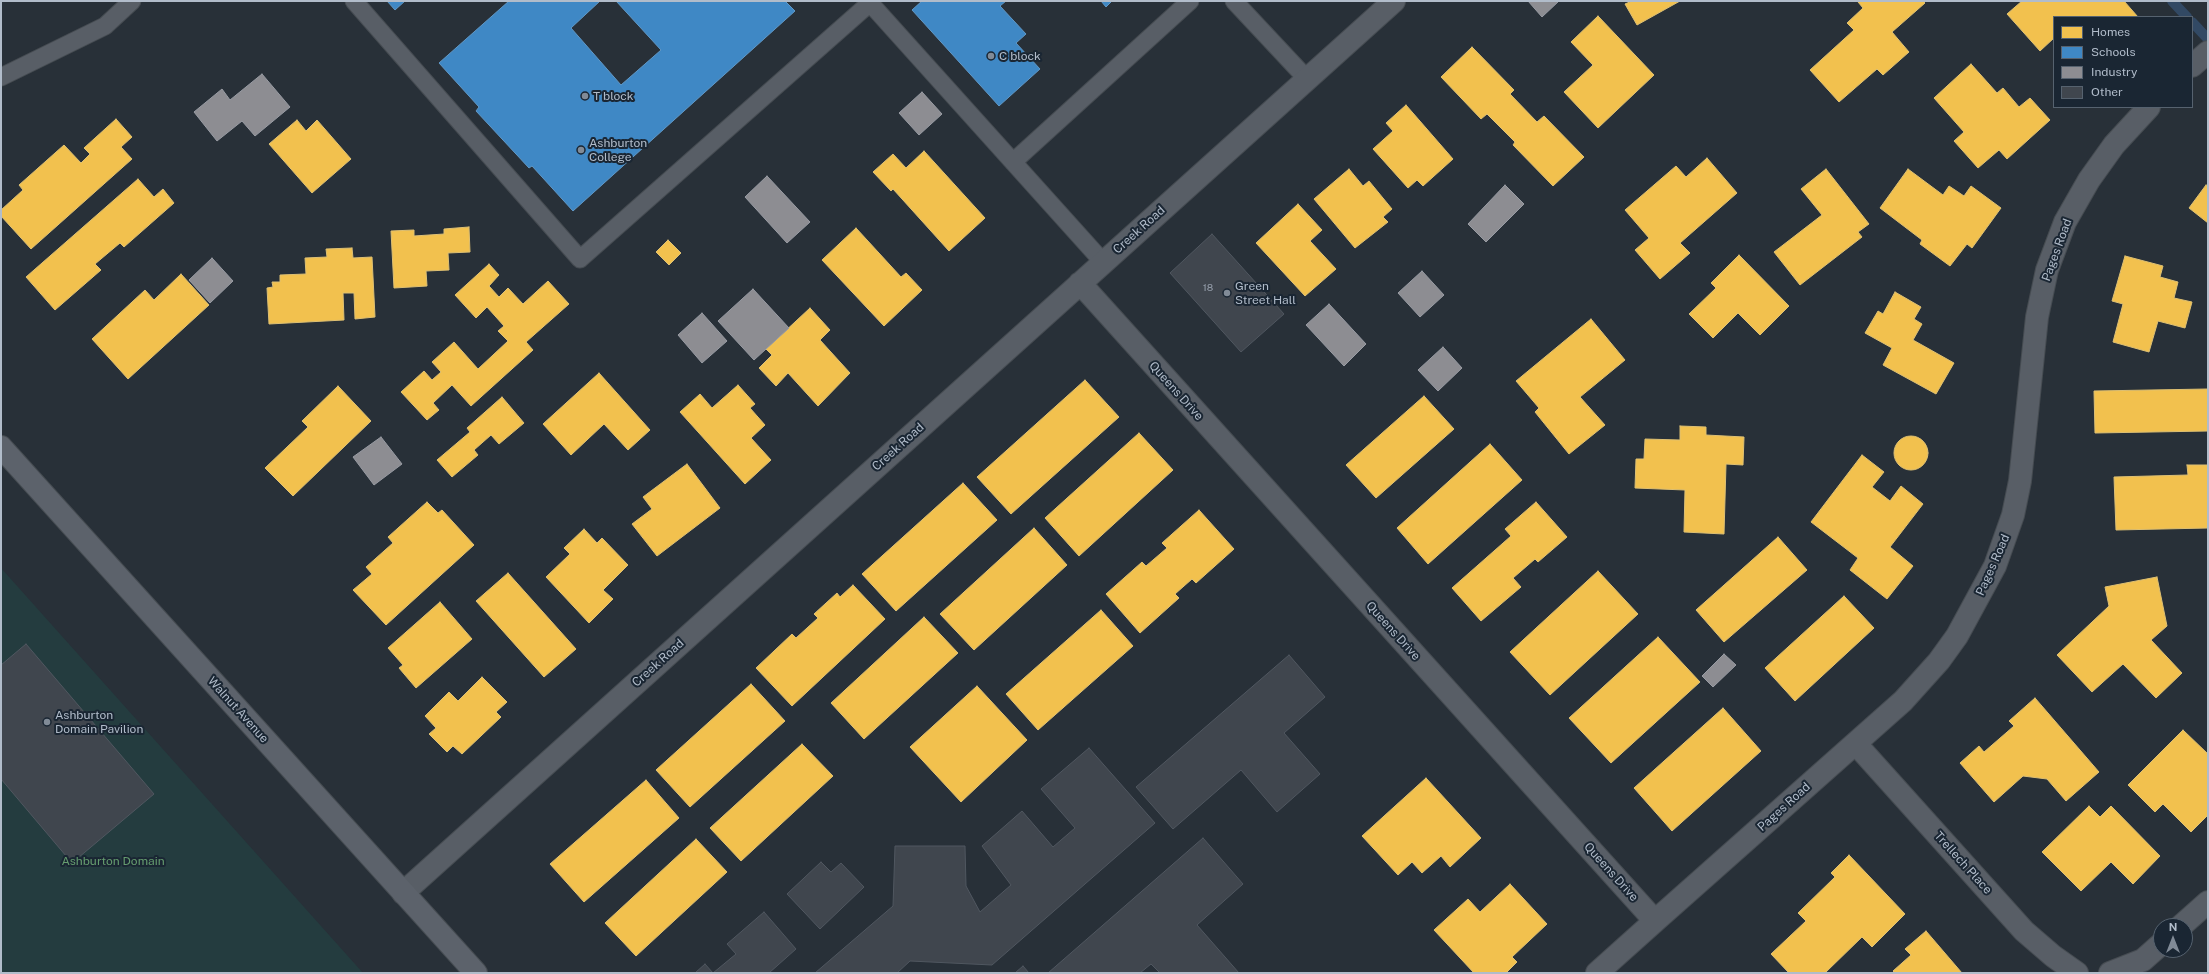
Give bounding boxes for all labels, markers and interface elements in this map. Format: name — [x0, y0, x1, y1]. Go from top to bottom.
legend — [2053, 16, 2193, 108]
text: Homes — [2091, 25, 2130, 39]
text: Schools — [2091, 45, 2136, 59]
place label: C block — [999, 49, 1041, 63]
marker: C block — [986, 51, 996, 61]
text: Industry — [2091, 65, 2137, 79]
text: Other — [2091, 85, 2123, 99]
place label: T block — [593, 89, 633, 103]
marker: T block — [580, 91, 590, 101]
place label: Ashburton College — [589, 136, 647, 164]
marker: Ashburton College — [576, 145, 586, 155]
street label: Creek Road — [1110, 203, 1168, 257]
street label: Pages Road — [2039, 217, 2075, 283]
place label: Green Street Hall — [1235, 279, 1296, 307]
house number: 18 — [1203, 282, 1213, 294]
marker: Green Street Hall — [1222, 288, 1232, 298]
street label: Queens Drive — [1146, 359, 1206, 423]
street label: Creek Road — [869, 420, 927, 474]
street label: Pages Road — [1973, 532, 2013, 598]
street label: Queens Drive — [1363, 599, 1423, 663]
street label: Creek Road — [629, 636, 687, 690]
street label: Walnut Avenue — [205, 674, 271, 746]
place label: Ashburton Domain Pavilion — [55, 708, 143, 736]
marker: Ashburton Domain Pavilion — [42, 717, 52, 727]
street label: Pages Road — [1755, 780, 1813, 834]
street label: Trellech Place — [1931, 829, 1995, 897]
street label: Queens Drive — [1581, 840, 1641, 904]
park label: Ashburton Domain — [61, 854, 165, 868]
north arrow — [2153, 918, 2193, 958]
text: N — [2169, 921, 2177, 933]

